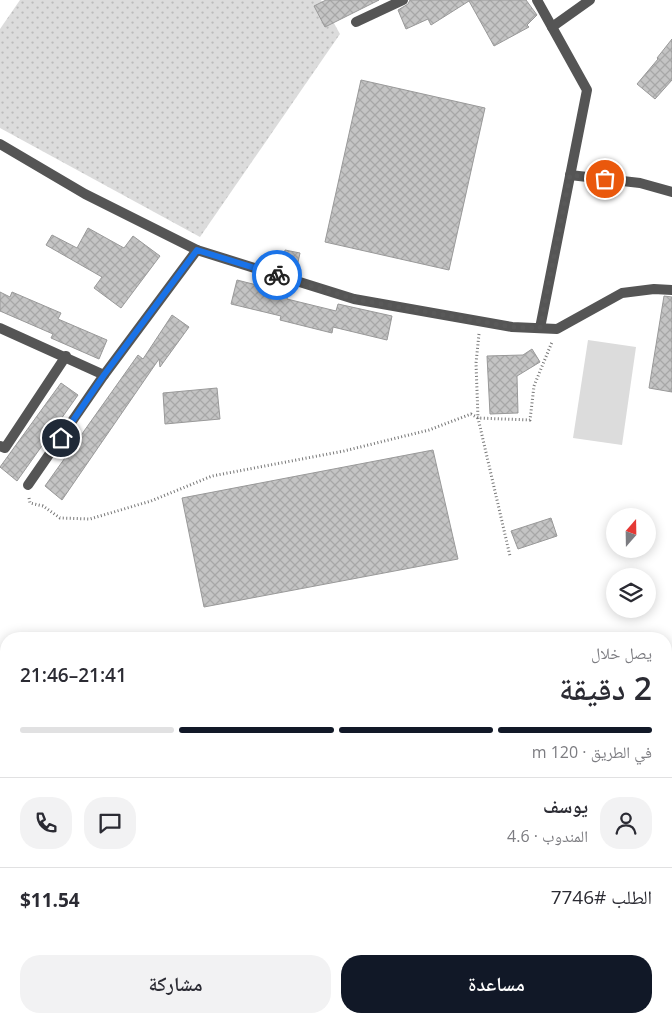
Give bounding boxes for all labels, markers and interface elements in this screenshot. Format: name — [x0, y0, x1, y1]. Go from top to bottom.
pin — [584, 158, 626, 200]
icon: bag — [591, 165, 619, 193]
courier — [252, 250, 302, 300]
icon: bike — [263, 261, 291, 289]
pin — [40, 417, 82, 459]
icon: home — [47, 424, 75, 452]
north arrow — [606, 508, 656, 558]
map controls — [606, 508, 656, 618]
button: layers — [606, 568, 656, 618]
text: يصل خلال — [591, 642, 652, 664]
text: 21:41–21:46 — [20, 662, 127, 688]
text: 2 دقيقة — [559, 666, 652, 709]
text: في الطريق · 120 m — [532, 741, 652, 763]
text: يوسف — [543, 793, 588, 819]
button: phone — [20, 797, 72, 849]
button: chat — [84, 797, 136, 849]
button: person — [600, 797, 652, 849]
text: المندوب · 4.6 — [507, 825, 588, 847]
text: الطلب #7746 — [551, 884, 652, 910]
text: $11.54 — [20, 887, 80, 913]
button: مشاركة — [20, 955, 331, 1013]
button: مساعدة — [341, 955, 652, 1013]

